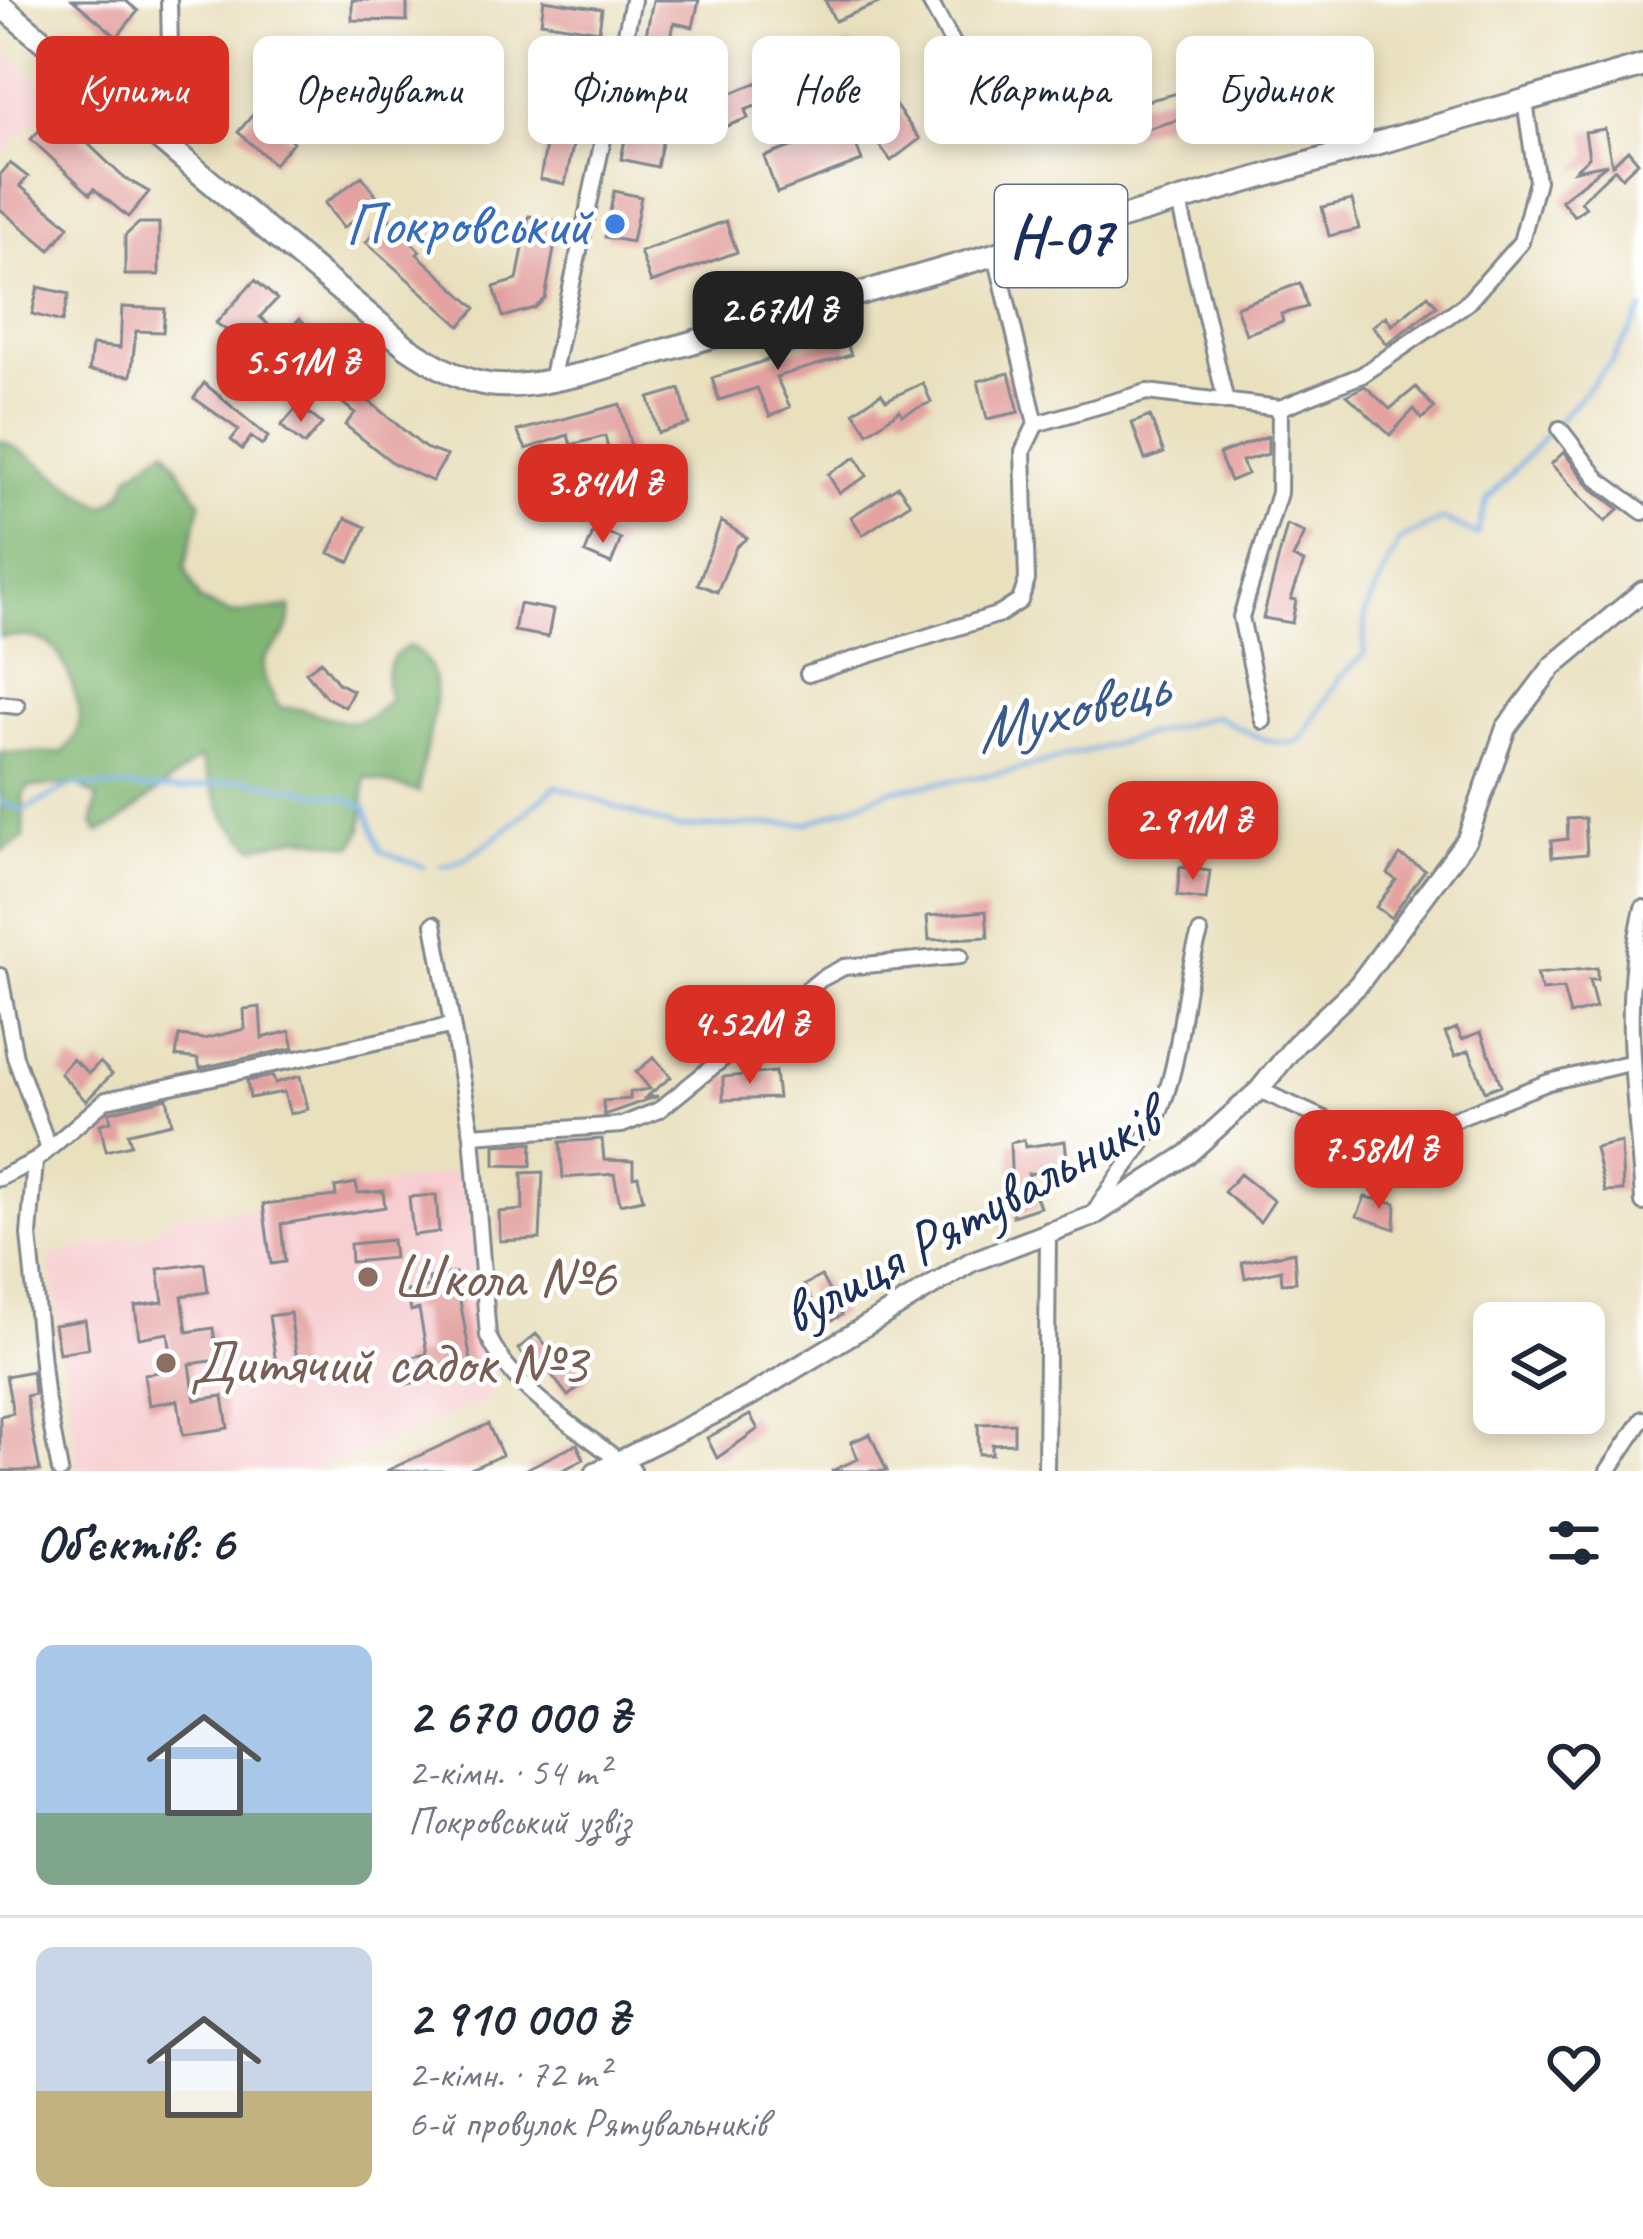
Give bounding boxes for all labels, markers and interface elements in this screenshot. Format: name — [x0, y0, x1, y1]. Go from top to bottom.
chip: Купити — [36, 36, 229, 144]
chip: Орендувати — [253, 36, 504, 144]
chip: Фільтри — [528, 36, 728, 144]
chip: Нове — [752, 36, 900, 144]
chip: Квартира — [924, 36, 1152, 144]
chip: Будинок — [1176, 36, 1374, 144]
road number: Н-07 — [995, 185, 1127, 287]
place label: Покровський — [345, 186, 594, 262]
marker: Покровський — [602, 211, 628, 237]
pin: 2.67M ₴ — [667, 271, 889, 373]
text: 2.67M ₴ — [720, 285, 836, 334]
pin: 5.51M ₴ — [190, 323, 412, 425]
text: 5.51M ₴ — [244, 337, 358, 386]
pin: 3.84M ₴ — [492, 444, 714, 546]
text: 3.84M ₴ — [545, 458, 661, 507]
water label: Муховець — [966, 646, 1180, 771]
pin: 2.91M ₴ — [1082, 781, 1304, 883]
text: 2.91M ₴ — [1135, 795, 1251, 844]
pin: 4.52M ₴ — [639, 985, 861, 1087]
text: 4.52M ₴ — [692, 999, 808, 1048]
street label: вулиця Рятувальників — [767, 1074, 1185, 1351]
pin: 7.58M ₴ — [1268, 1110, 1490, 1212]
text: 7.58M ₴ — [1321, 1124, 1437, 1173]
place label: Школа №6 — [392, 1239, 617, 1315]
marker: Школа №6 — [355, 1264, 381, 1290]
map controls — [1473, 1302, 1605, 1434]
button: layers — [1473, 1302, 1605, 1434]
place label: Дитячий садок №3 — [190, 1325, 591, 1401]
marker: Дитячий садок №3 — [153, 1350, 179, 1376]
icon: filters — [1541, 1510, 1607, 1576]
text: Об’єктів: 6 — [36, 1511, 234, 1575]
text: 2 670 000 ₴ — [408, 1684, 630, 1748]
icon: home — [132, 1693, 276, 1837]
icon: heart — [1541, 1732, 1607, 1798]
text: 2-кімн. · 54 m² — [408, 1748, 609, 1797]
text: Покровський узвіз — [408, 1797, 630, 1846]
text: 2 910 000 ₴ — [408, 1986, 628, 2050]
icon: home — [132, 1995, 276, 2139]
icon: heart — [1541, 2034, 1607, 2100]
text: 2-кімн. · 72 m² — [408, 2050, 609, 2099]
text: 6-й провулок Рятувальників — [408, 2099, 767, 2148]

